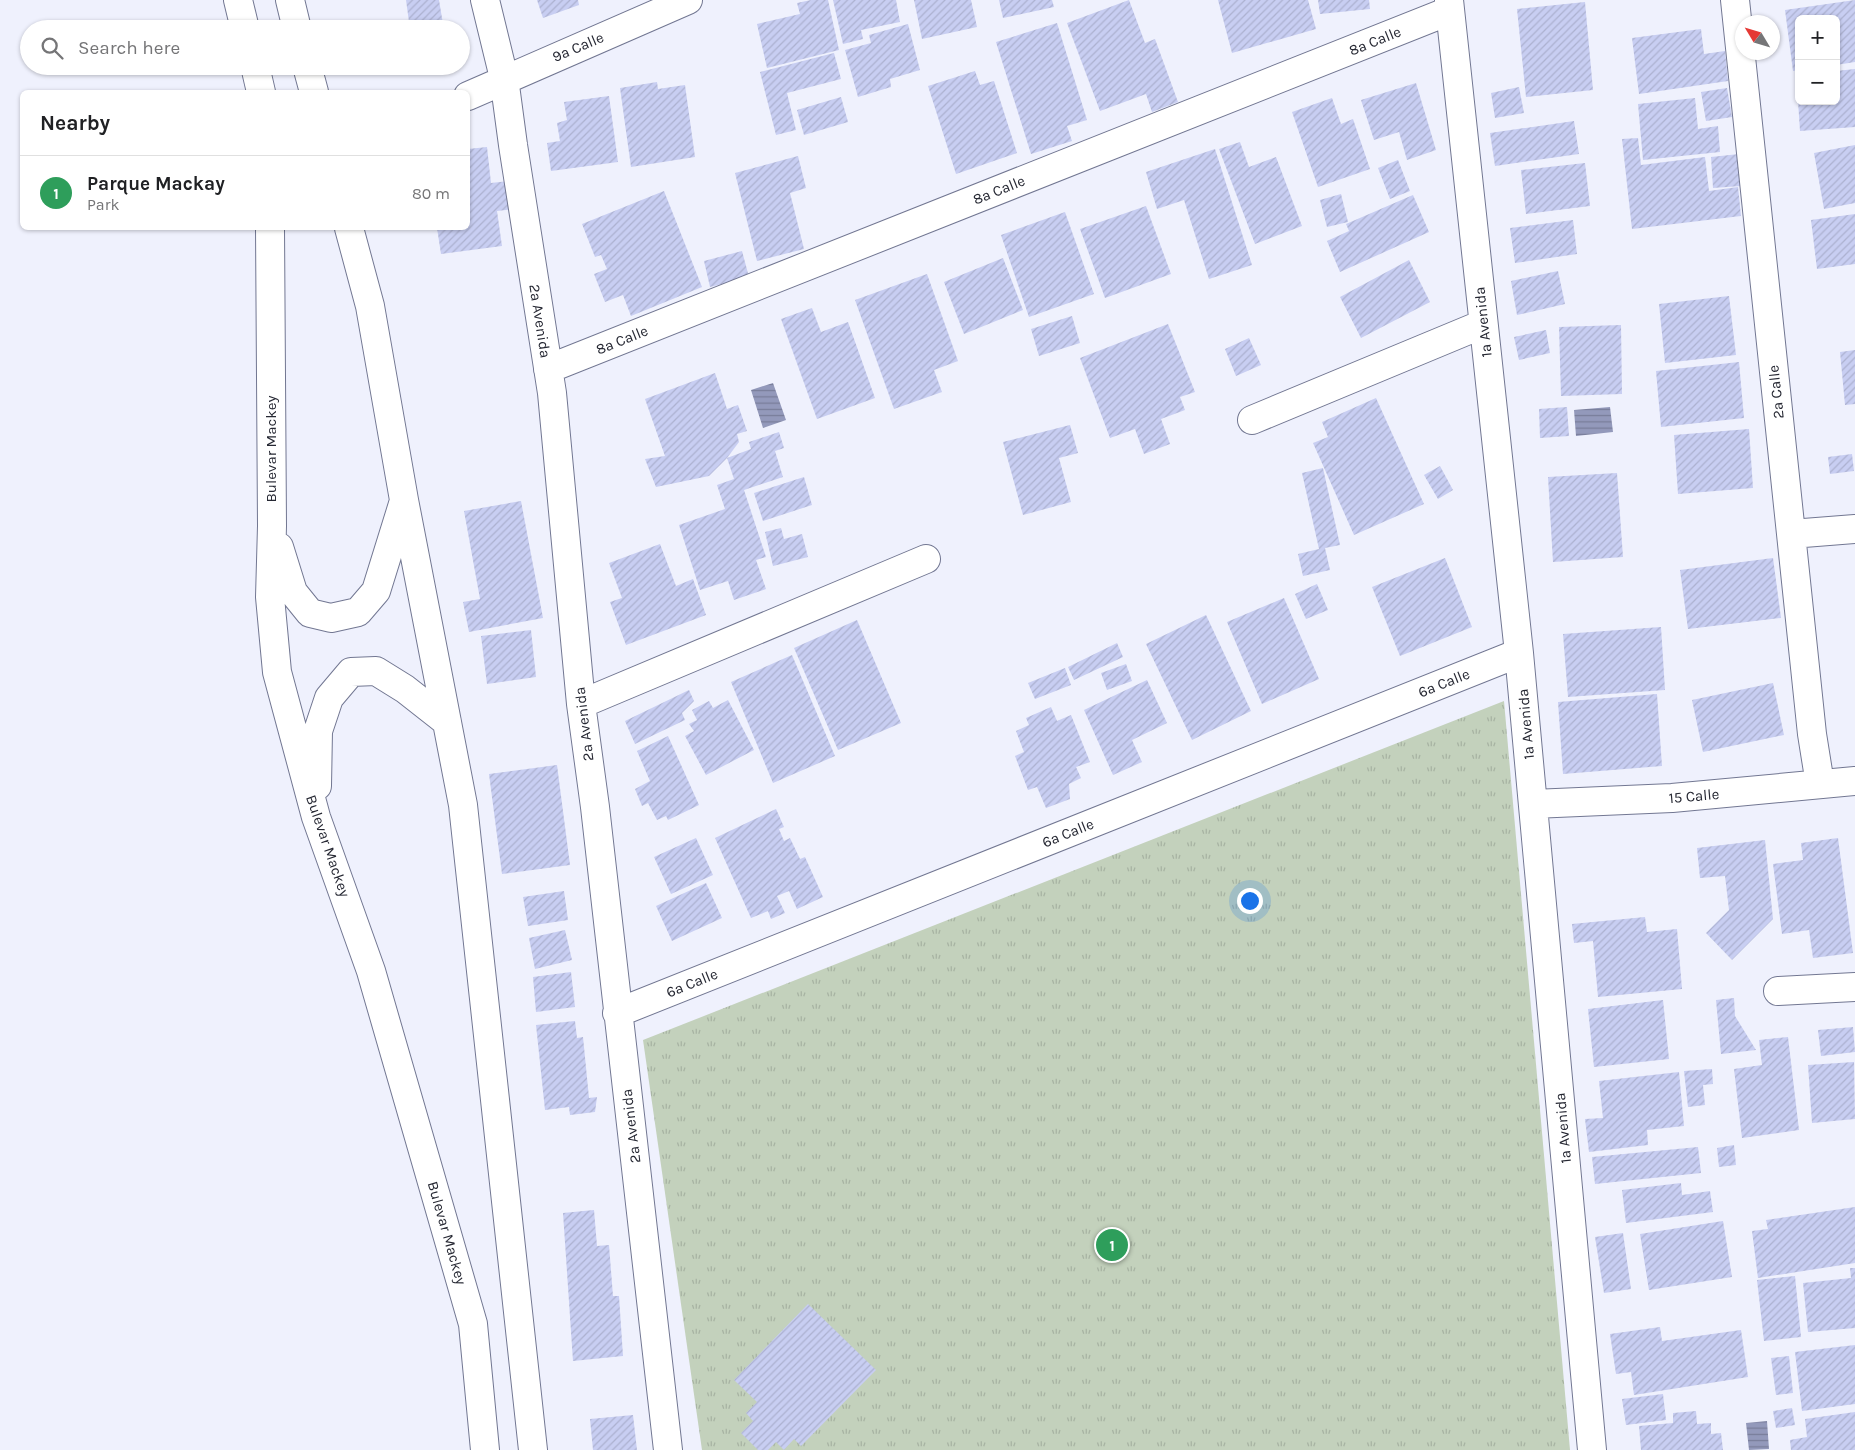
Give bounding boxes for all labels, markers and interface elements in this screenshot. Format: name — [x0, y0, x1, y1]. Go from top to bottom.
north arrow — [1735, 15, 1780, 60]
map controls — [1795, 15, 1840, 105]
button: + — [1795, 15, 1840, 60]
search box — [20, 20, 470, 75]
street label: 8a Calle — [1346, 22, 1404, 60]
street label: 9a Calle — [550, 28, 606, 66]
icon: search — [38, 34, 66, 62]
text: Search here — [78, 37, 180, 59]
button: − — [1795, 60, 1840, 105]
text: Nearby — [40, 111, 110, 135]
street label: 8a Calle — [970, 171, 1028, 209]
text: Parque Mackay — [87, 173, 225, 195]
text: 1 — [53, 184, 59, 203]
text: 80 m — [412, 184, 450, 203]
text: Park — [87, 195, 119, 214]
street label: 2a Avenida — [525, 283, 555, 359]
street label: 1a Avenida — [1470, 286, 1496, 358]
street label: 8a Calle — [593, 321, 651, 359]
street label: 2a Calle — [1764, 364, 1788, 420]
street label: Bulevar Mackey — [262, 396, 280, 502]
street label: 6a Calle — [1416, 665, 1472, 701]
street label: 2a Avenida — [571, 686, 597, 762]
street label: 1a Avenida — [1514, 688, 1538, 760]
street label: 15 Calle — [1668, 785, 1720, 807]
street label: Bulevar Mackey — [302, 793, 354, 899]
street label: 6a Calle — [1040, 815, 1096, 851]
your location — [1237, 888, 1263, 914]
street label: 6a Calle — [664, 965, 720, 1001]
street label: 2a Avenida — [618, 1088, 644, 1164]
street label: 1a Avenida — [1551, 1092, 1575, 1164]
street label: Bulevar Mackey — [424, 1179, 470, 1287]
pin: 1 — [1096, 1226, 1128, 1264]

